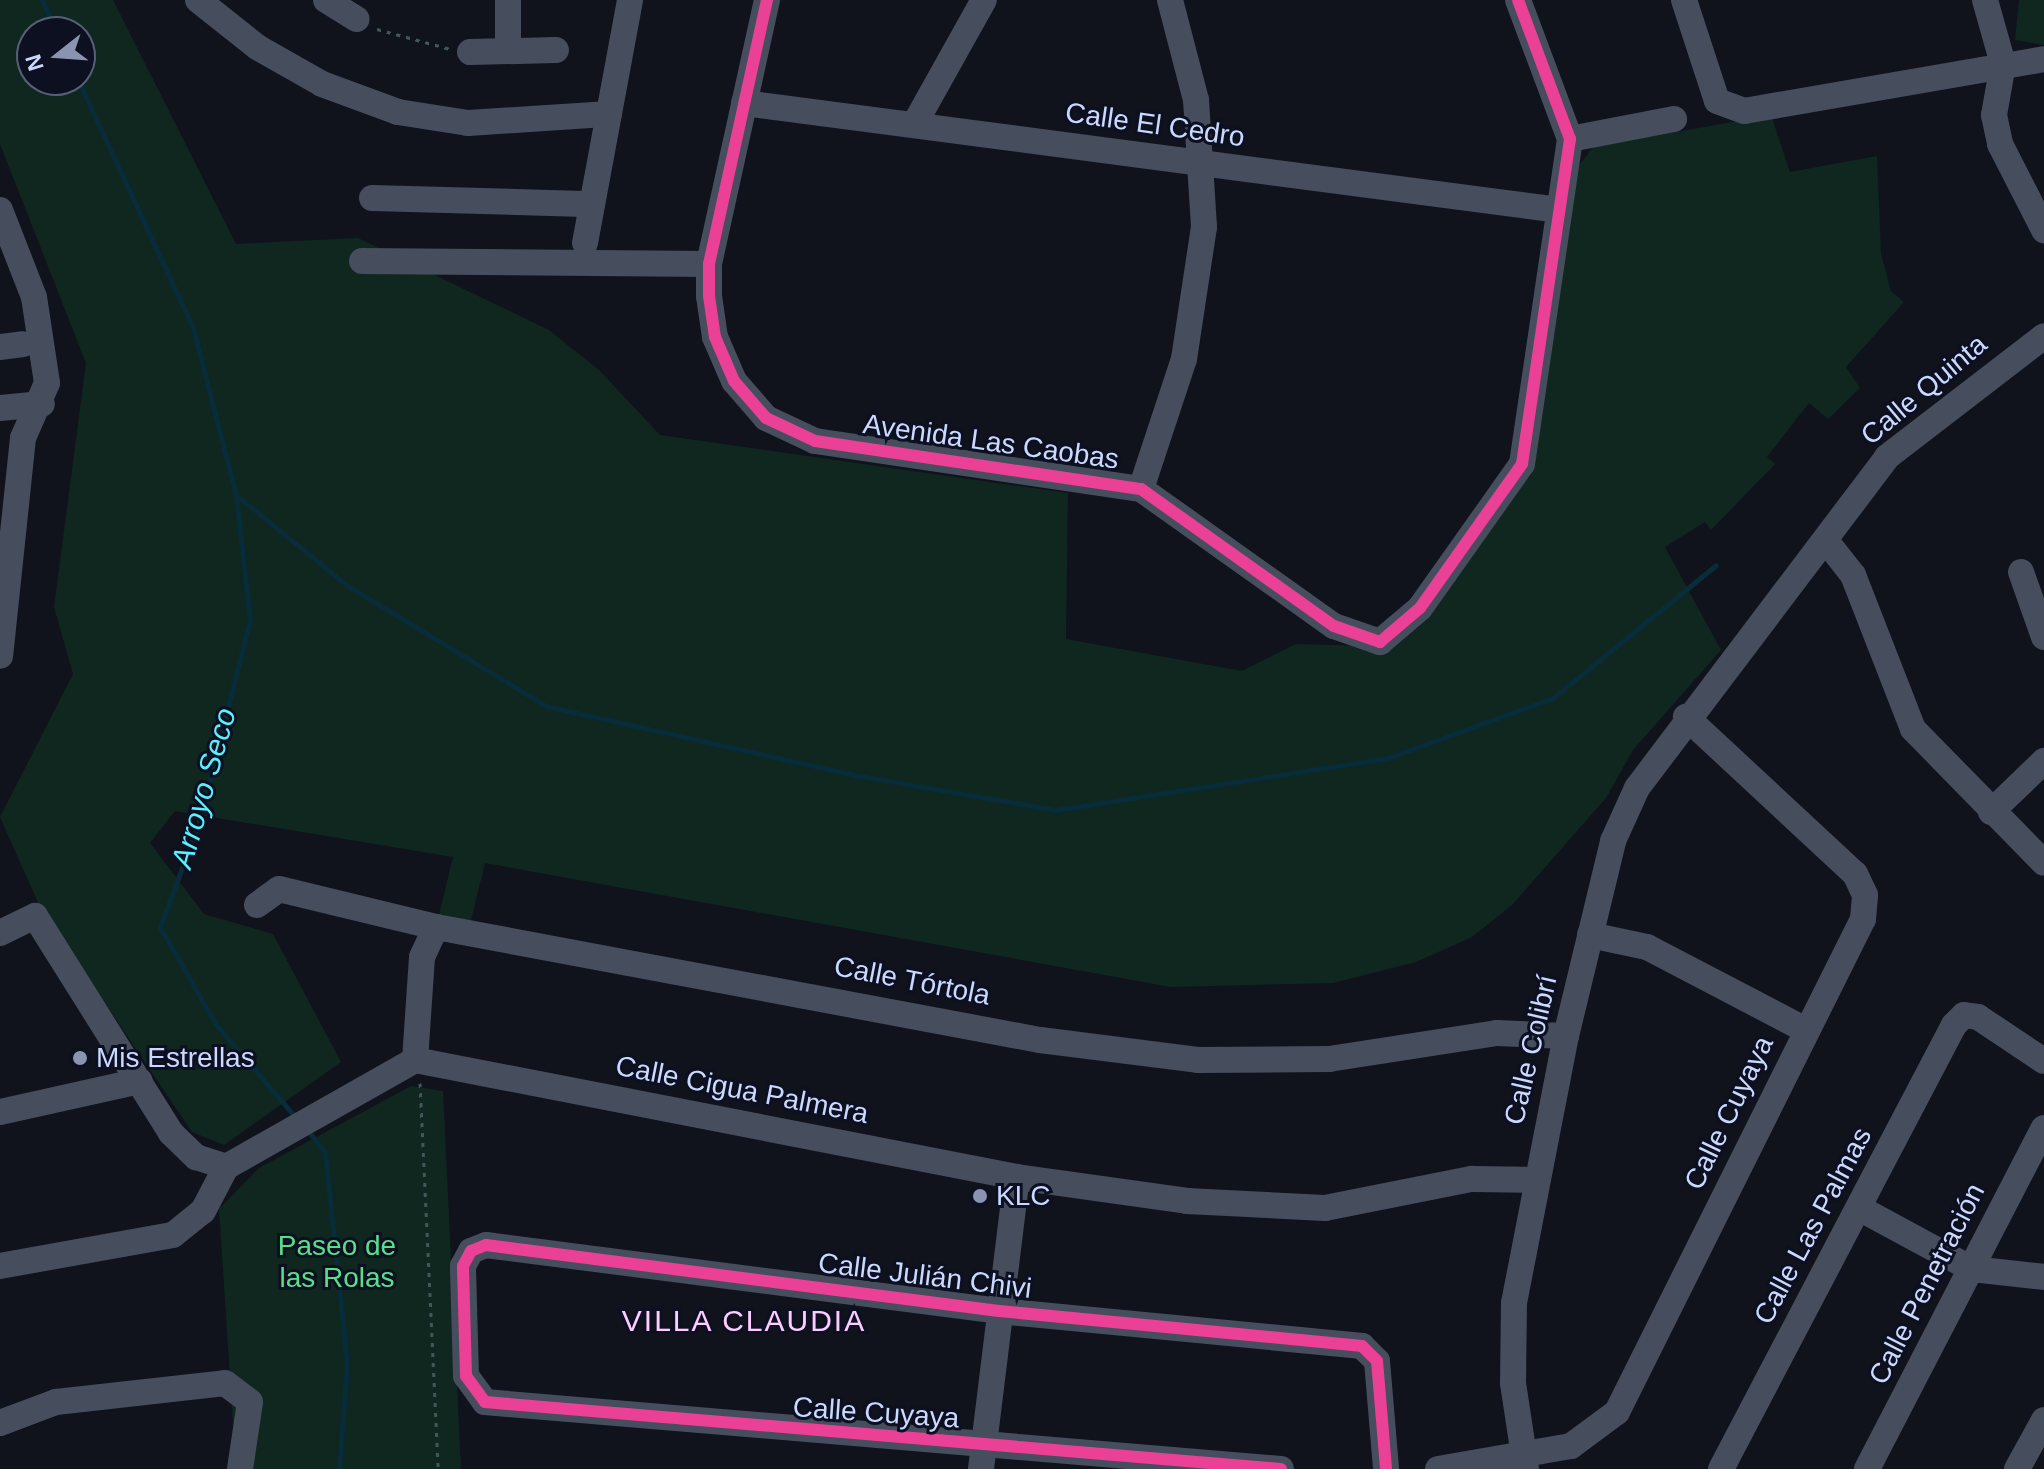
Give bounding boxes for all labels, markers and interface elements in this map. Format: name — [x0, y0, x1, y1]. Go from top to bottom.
north arrow — [16, 16, 96, 96]
text: N — [20, 51, 49, 74]
street label: Calle El Cedro — [1063, 96, 1247, 154]
street label: Calle Quinta — [1854, 328, 1994, 452]
street label: Avenida Las Caobas — [861, 407, 1121, 477]
water label: Arroyo Seco — [164, 704, 244, 872]
street label: Calle Tórtola — [831, 949, 993, 1013]
street label: Calle Colibrí — [1497, 972, 1565, 1128]
street label: Calle Cuyaya — [1677, 1031, 1781, 1195]
place label: Mis Estrellas — [96, 1041, 255, 1075]
marker: Mis Estrellas — [71, 1049, 89, 1067]
street label: Calle Cigua Palmera — [613, 1049, 871, 1131]
street label: Calle Las Palmas — [1747, 1122, 1879, 1330]
street label: Calle Penetración — [1862, 1178, 1992, 1390]
place label: KLC — [996, 1179, 1050, 1213]
marker: KLC — [971, 1187, 989, 1205]
park label: Paseo de las Rolas — [278, 1229, 396, 1295]
street label: Calle Julián Chivi — [816, 1246, 1034, 1306]
district label: VILLA CLAUDIA — [621, 1303, 867, 1339]
street label: Calle Cuyaya — [792, 1390, 960, 1436]

